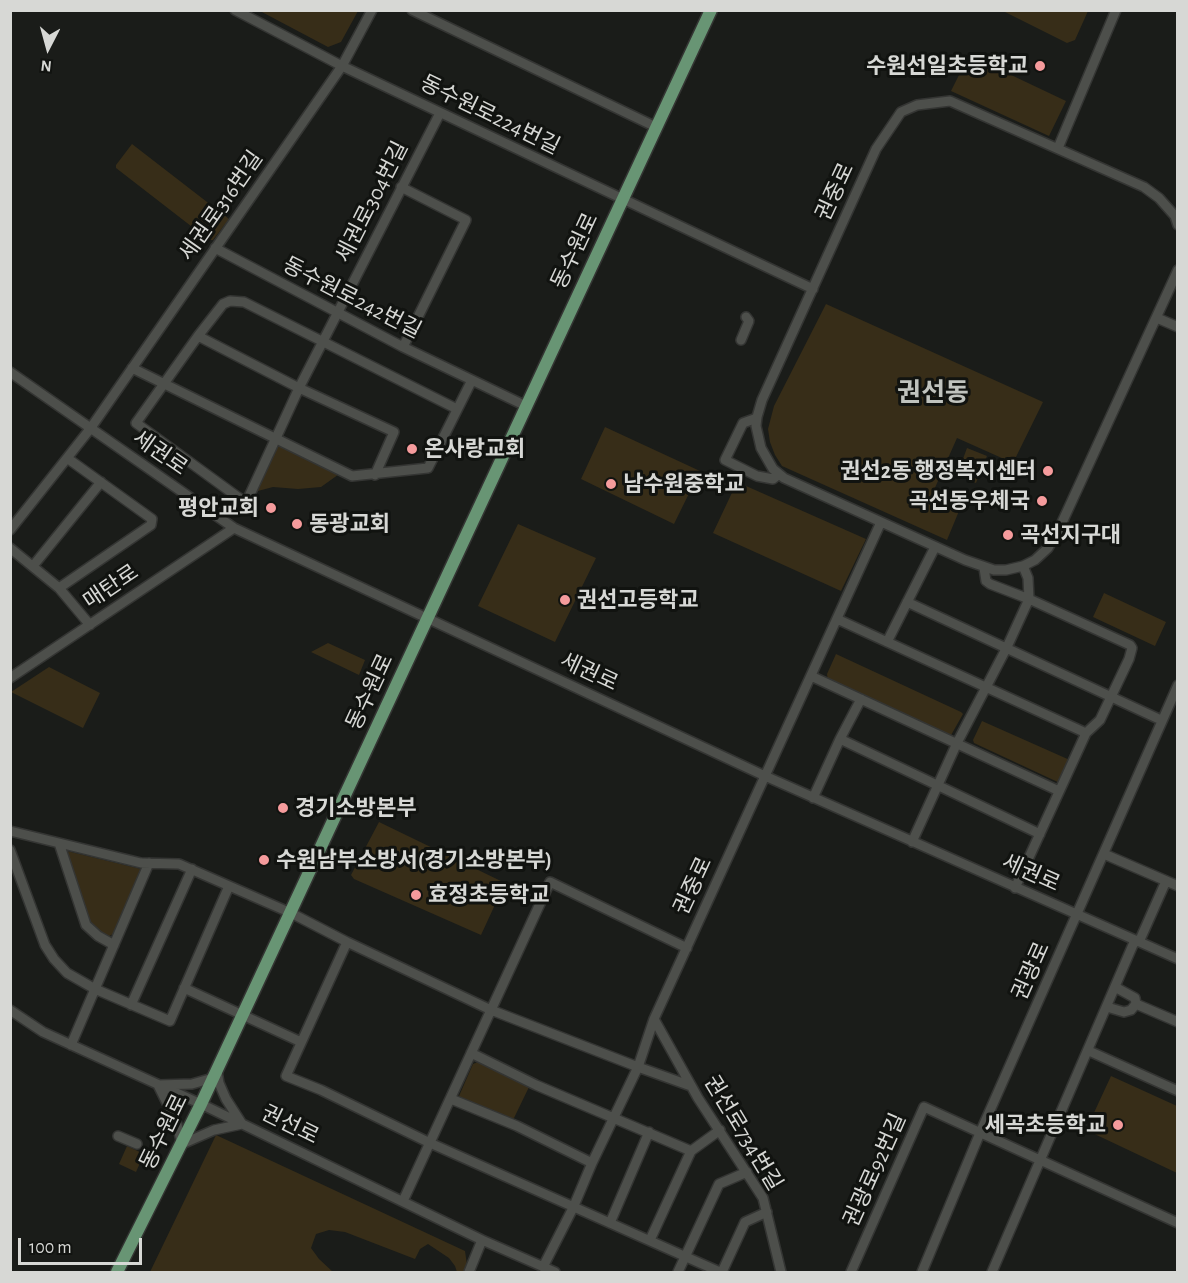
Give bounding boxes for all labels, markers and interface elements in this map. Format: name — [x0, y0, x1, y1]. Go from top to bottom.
north arrow — [18, 18, 78, 78]
place label: 수원선일초등학교 — [866, 53, 1028, 79]
text: N — [40, 57, 52, 74]
marker: 수원선일초등학교 — [1033, 59, 1047, 73]
street label: 동수원로224번길 — [416, 70, 564, 160]
street label: 세권로304번길 — [330, 137, 414, 267]
street label: 세권로316번길 — [173, 146, 269, 266]
street label: 권중로 — [810, 159, 860, 225]
street label: 동수원로 — [546, 209, 604, 293]
street label: 동수원로242번길 — [278, 252, 426, 344]
district label: 권선동 — [897, 377, 969, 409]
street label: 세권로 — [128, 425, 192, 481]
place label: 온사랑교회 — [424, 436, 525, 462]
marker: 온사랑교회 — [405, 442, 419, 456]
place label: 권선2동 행정복지센터 — [840, 458, 1036, 484]
marker: 권선2동 행정복지센터 — [1041, 464, 1055, 478]
place label: 남수원중학교 — [623, 471, 744, 497]
marker: 남수원중학교 — [604, 477, 618, 491]
place label: 곡선동우체국 — [909, 488, 1030, 514]
marker: 곡선동우체국 — [1035, 494, 1049, 508]
place label: 평안교회 — [178, 495, 259, 521]
marker: 평안교회 — [264, 501, 278, 515]
place label: 동광교회 — [309, 511, 390, 537]
marker: 동광교회 — [290, 517, 304, 531]
place label: 곡선지구대 — [1020, 522, 1121, 548]
marker: 곡선지구대 — [1001, 528, 1015, 542]
street label: 매탄로 — [78, 559, 144, 615]
place label: 권선고등학교 — [577, 587, 698, 613]
marker: 권선고등학교 — [558, 593, 572, 607]
street label: 세권로 — [556, 647, 622, 697]
street label: 동수원로 — [341, 650, 399, 734]
place label: 경기소방본부 — [295, 795, 416, 821]
marker: 경기소방본부 — [276, 801, 290, 815]
place label: 수원남부소방서(경기소방본부) — [276, 847, 552, 873]
street label: 세권로 — [998, 849, 1064, 897]
marker: 수원남부소방서(경기소방본부) — [257, 853, 271, 867]
street label: 권중로 — [668, 853, 718, 919]
place label: 효정초등학교 — [428, 882, 549, 908]
marker: 효정초등학교 — [409, 888, 423, 902]
street label: 권광로 — [1007, 938, 1055, 1004]
street label: 권선로734번길 — [698, 1070, 788, 1196]
street label: 동수원로 — [134, 1090, 194, 1174]
street label: 권선로 — [257, 1100, 323, 1150]
street label: 권광로92번길 — [838, 1109, 912, 1231]
place label: 세곡초등학교 — [985, 1112, 1106, 1138]
marker: 세곡초등학교 — [1111, 1118, 1125, 1132]
scale bar — [21, 1226, 146, 1264]
text: 100 m — [29, 1239, 72, 1257]

